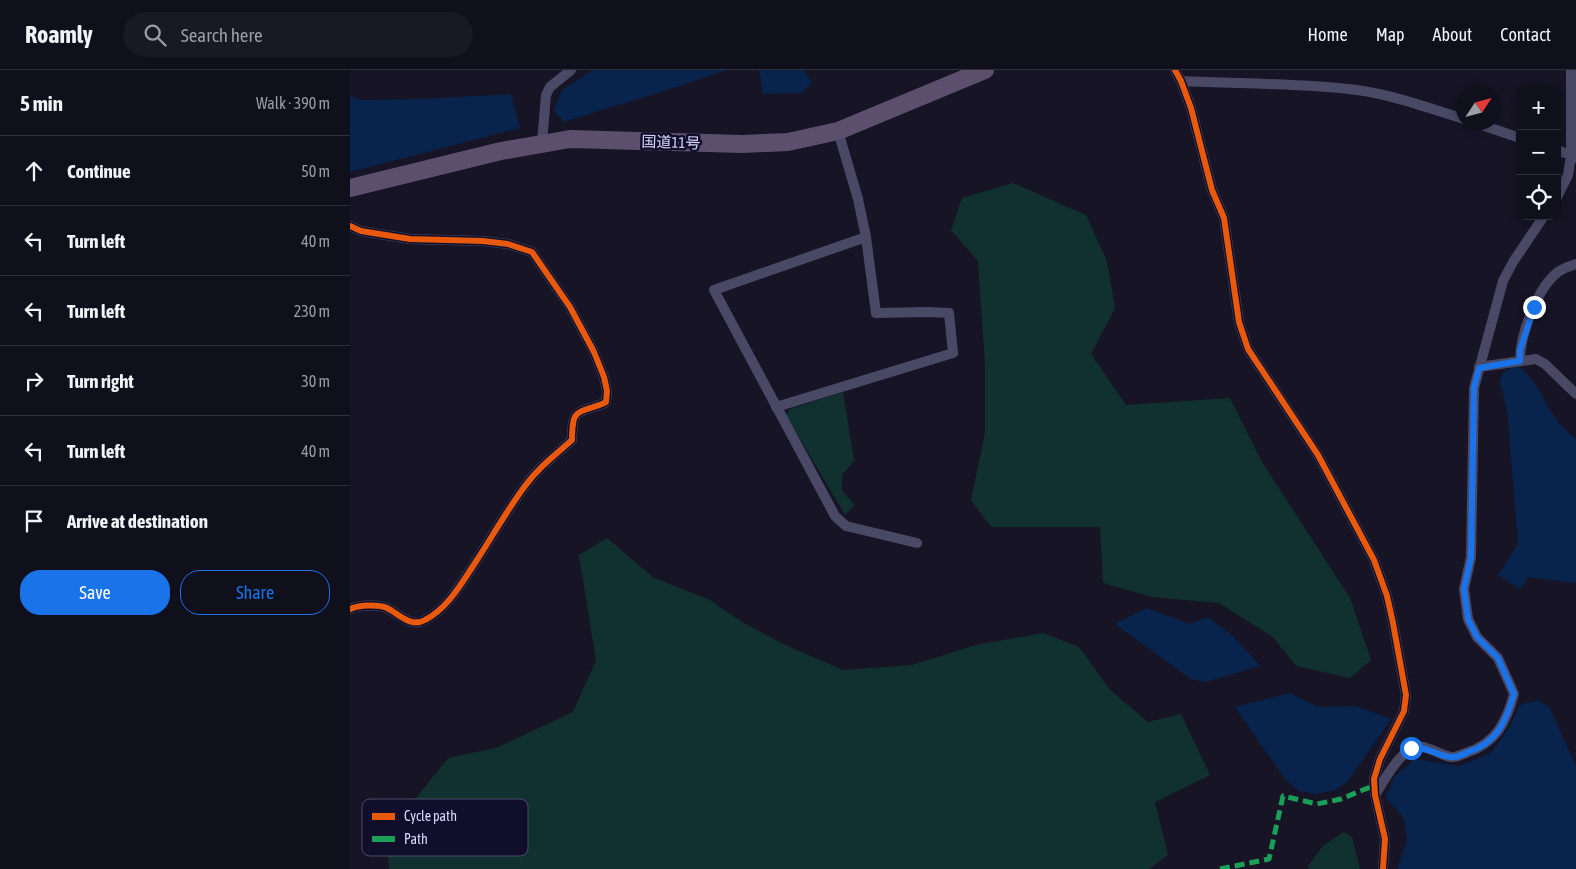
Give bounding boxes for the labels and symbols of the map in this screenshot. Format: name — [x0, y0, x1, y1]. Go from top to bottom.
north arrow — [1456, 85, 1501, 130]
street label: 国道11号 — [641, 132, 701, 152]
route end — [1523, 296, 1546, 319]
route start — [1400, 737, 1423, 760]
legend — [362, 799, 528, 856]
text: Cycle path — [404, 808, 457, 824]
text: Path — [404, 831, 428, 847]

